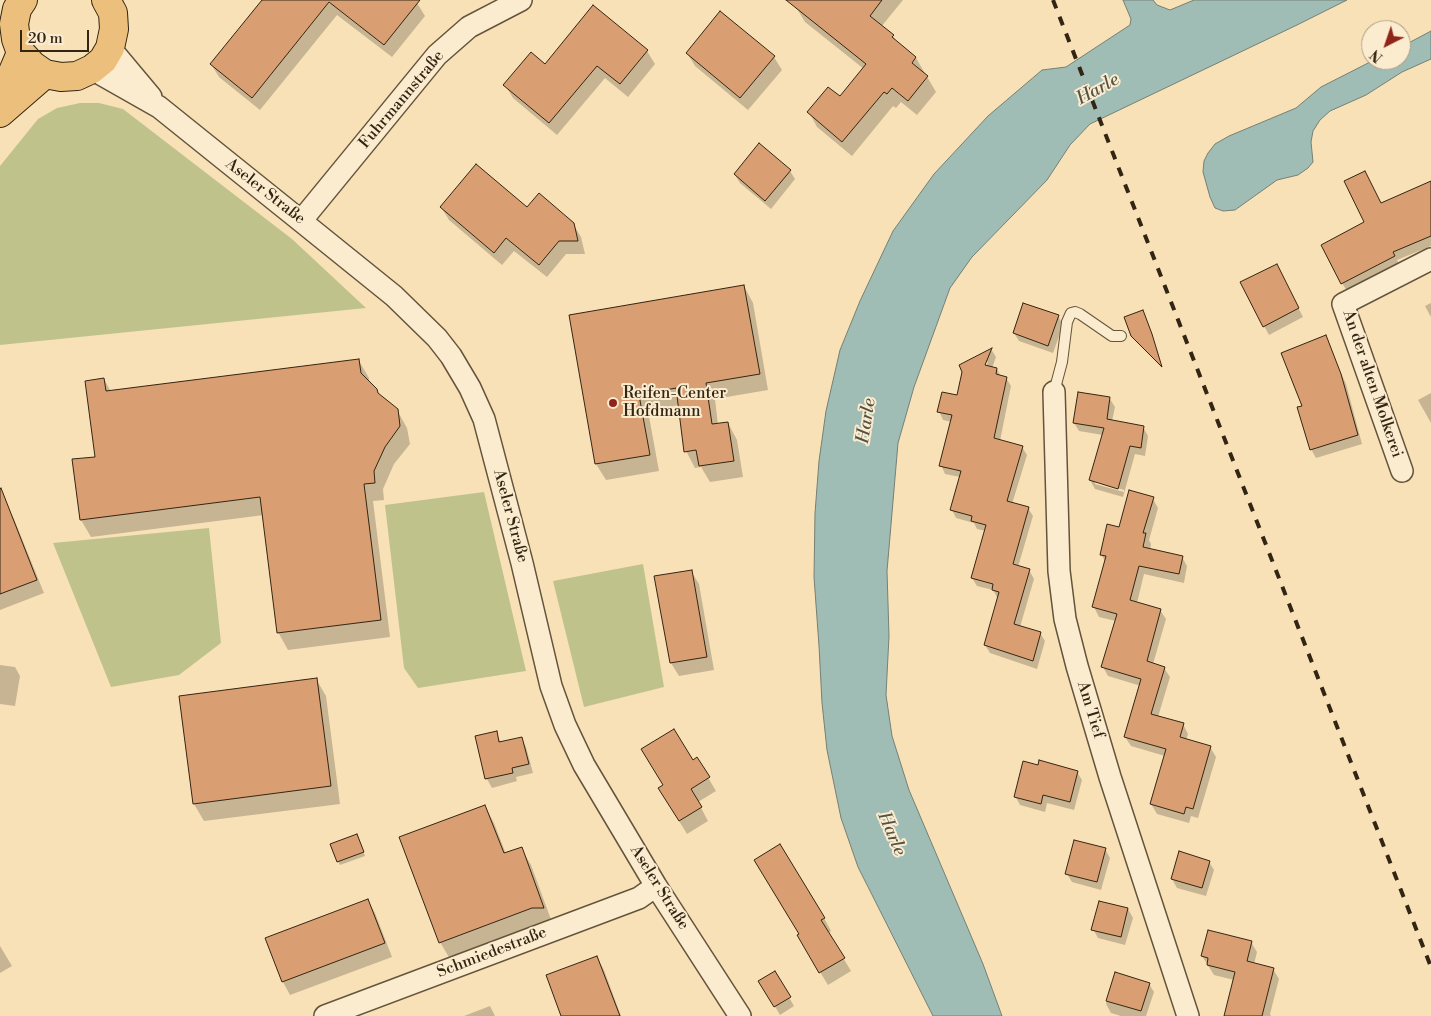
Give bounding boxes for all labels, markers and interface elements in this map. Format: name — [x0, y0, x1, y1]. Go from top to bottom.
scale bar — [22, 20, 91, 52]
north arrow — [1361, 20, 1411, 70]
text: 20 m — [28, 29, 63, 48]
text: N — [1367, 45, 1387, 66]
street label: Fuhrmannstraße — [355, 47, 449, 153]
water label: Harle — [1073, 69, 1123, 111]
street label: Aseler Straße — [221, 155, 309, 229]
street label: An der alten Molkerei — [1338, 308, 1406, 460]
place label: Reifen-Center Hofdmann — [623, 384, 726, 422]
marker: Reifen-Center Hofdmann — [607, 397, 619, 409]
water label: Harle — [853, 397, 881, 445]
street label: Aseler Straße — [488, 467, 532, 565]
street label: Am Tief — [1072, 679, 1108, 741]
water label: Harle — [872, 809, 910, 859]
street label: Aseler Straße — [625, 842, 693, 934]
street label: Schmiedestraße — [434, 923, 550, 983]

